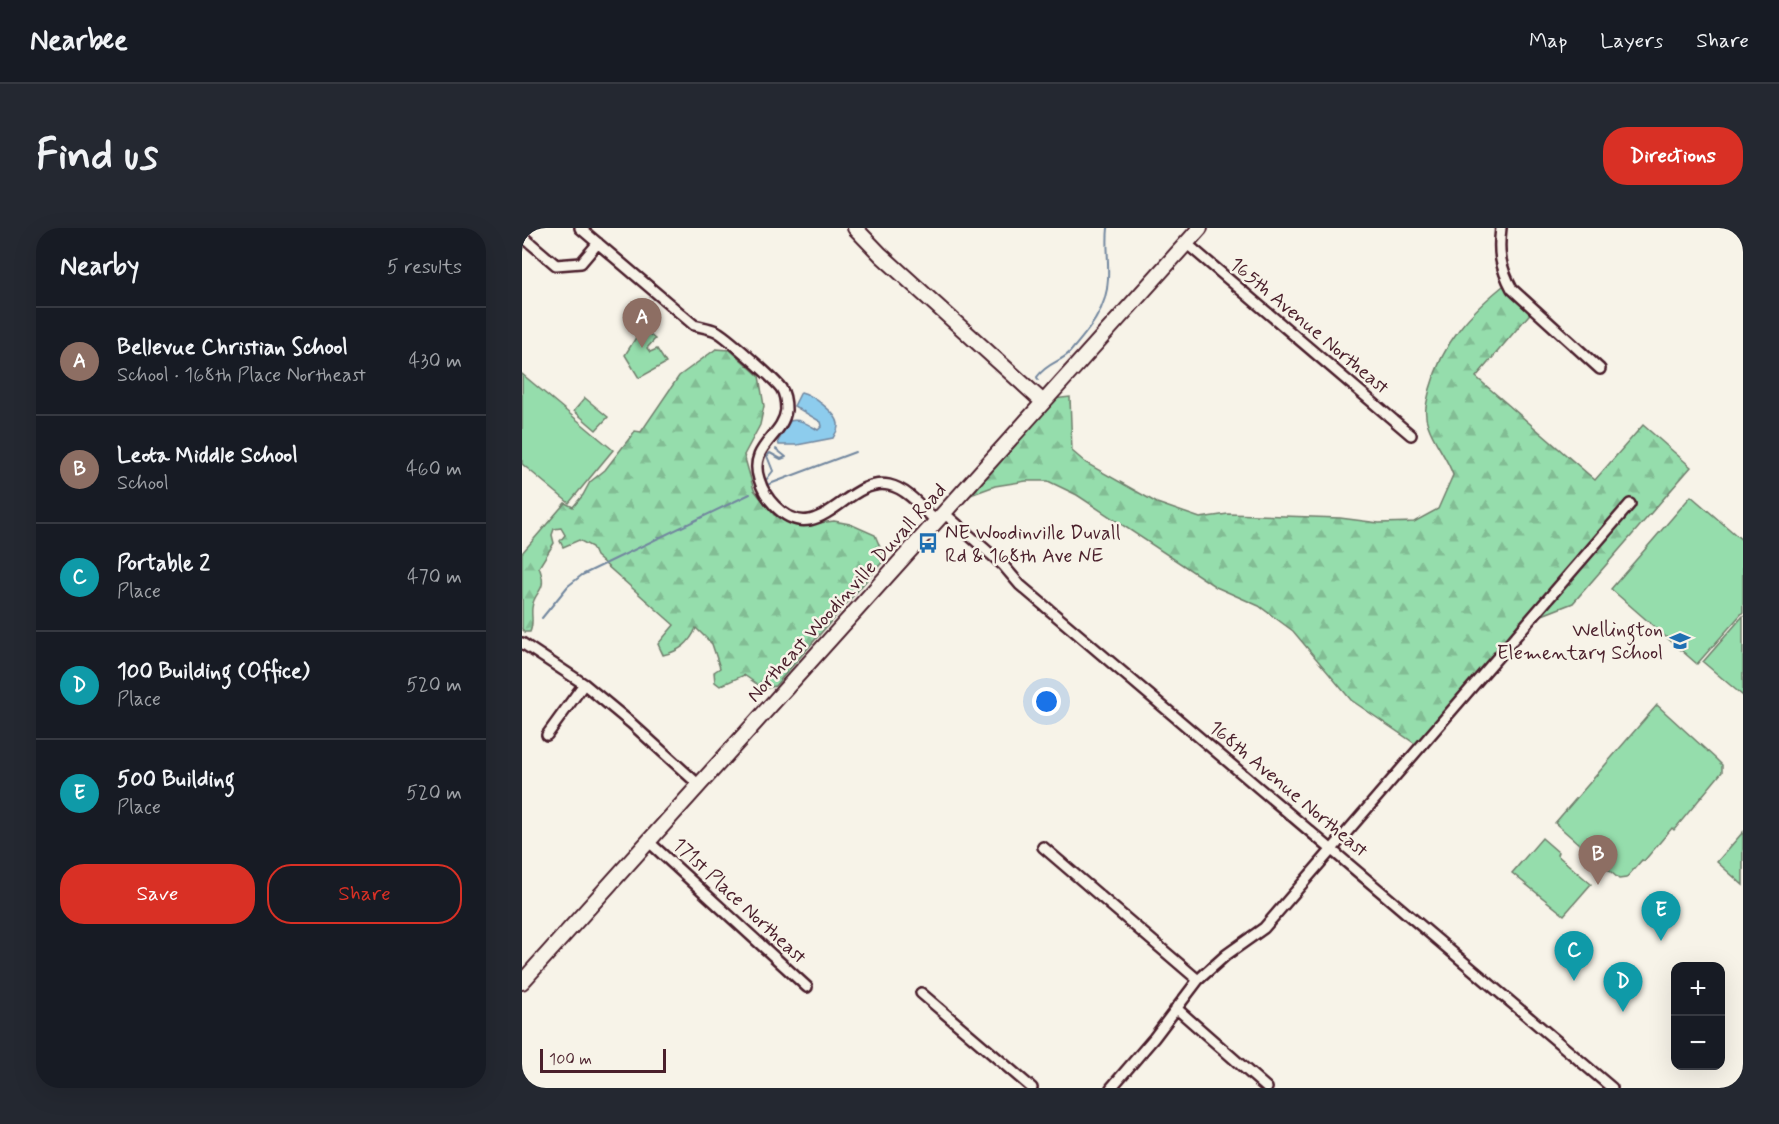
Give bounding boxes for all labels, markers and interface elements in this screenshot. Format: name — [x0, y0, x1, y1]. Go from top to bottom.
text: Nearbee — [30, 23, 128, 60]
text: Map — [1529, 27, 1567, 55]
text: Layers — [1600, 27, 1663, 55]
text: Share — [1696, 27, 1749, 55]
button: Directions — [1603, 127, 1743, 185]
text: Find us — [36, 129, 158, 184]
text: Nearby — [60, 250, 139, 284]
street label: 165th Avenue Northeast — [1223, 251, 1395, 401]
text: 5 results — [387, 254, 462, 281]
pin: A — [622, 298, 662, 348]
text: Bellevue Christian School — [117, 334, 348, 362]
text: A — [73, 348, 86, 375]
text: 430 m — [409, 348, 462, 375]
text: School · 168th Place Northeast — [117, 362, 366, 389]
text: Leota Middle School — [117, 442, 298, 470]
text: B — [73, 456, 86, 483]
text: 460 m — [406, 456, 462, 483]
text: School — [117, 470, 169, 497]
street label: Northeast Woodinville Duvall Road — [741, 477, 953, 709]
place label: NE Woodinville Duvall Rd & 168th Ave NE — [945, 520, 1121, 570]
bus stop icon: NE Woodinville Duvall Rd & 168th Ave NE — [916, 531, 940, 555]
text: Portable 2 — [117, 550, 210, 578]
text: C — [72, 564, 87, 591]
text: 470 m — [407, 564, 462, 591]
text: Place — [117, 578, 161, 605]
place label: Wellington Elementary School — [1497, 617, 1663, 667]
school or university icon: Wellington Elementary School — [1668, 629, 1692, 653]
text: 100 Building (Office) — [117, 658, 310, 686]
text: D — [73, 672, 86, 699]
text: 520 m — [406, 672, 462, 699]
text: Place — [117, 686, 161, 713]
your location — [1032, 687, 1061, 716]
street label: 168th Avenue Northeast — [1203, 714, 1374, 864]
text: 500 Building — [117, 766, 235, 794]
text: E — [74, 780, 85, 807]
text: 520 m — [406, 780, 462, 807]
text: Place — [117, 794, 161, 821]
street label: 171st Place Northeast — [666, 832, 812, 971]
pin: B — [1578, 836, 1618, 885]
button: Save — [60, 864, 255, 924]
button: Share — [267, 864, 462, 924]
pin: E — [1642, 892, 1680, 941]
pin: C — [1554, 932, 1594, 981]
pin: D — [1604, 962, 1642, 1012]
map controls — [1671, 962, 1725, 1070]
button: + — [1671, 962, 1725, 1016]
button: − — [1671, 1016, 1725, 1070]
scale bar — [540, 1046, 666, 1074]
text: 100 m — [549, 1049, 592, 1070]

